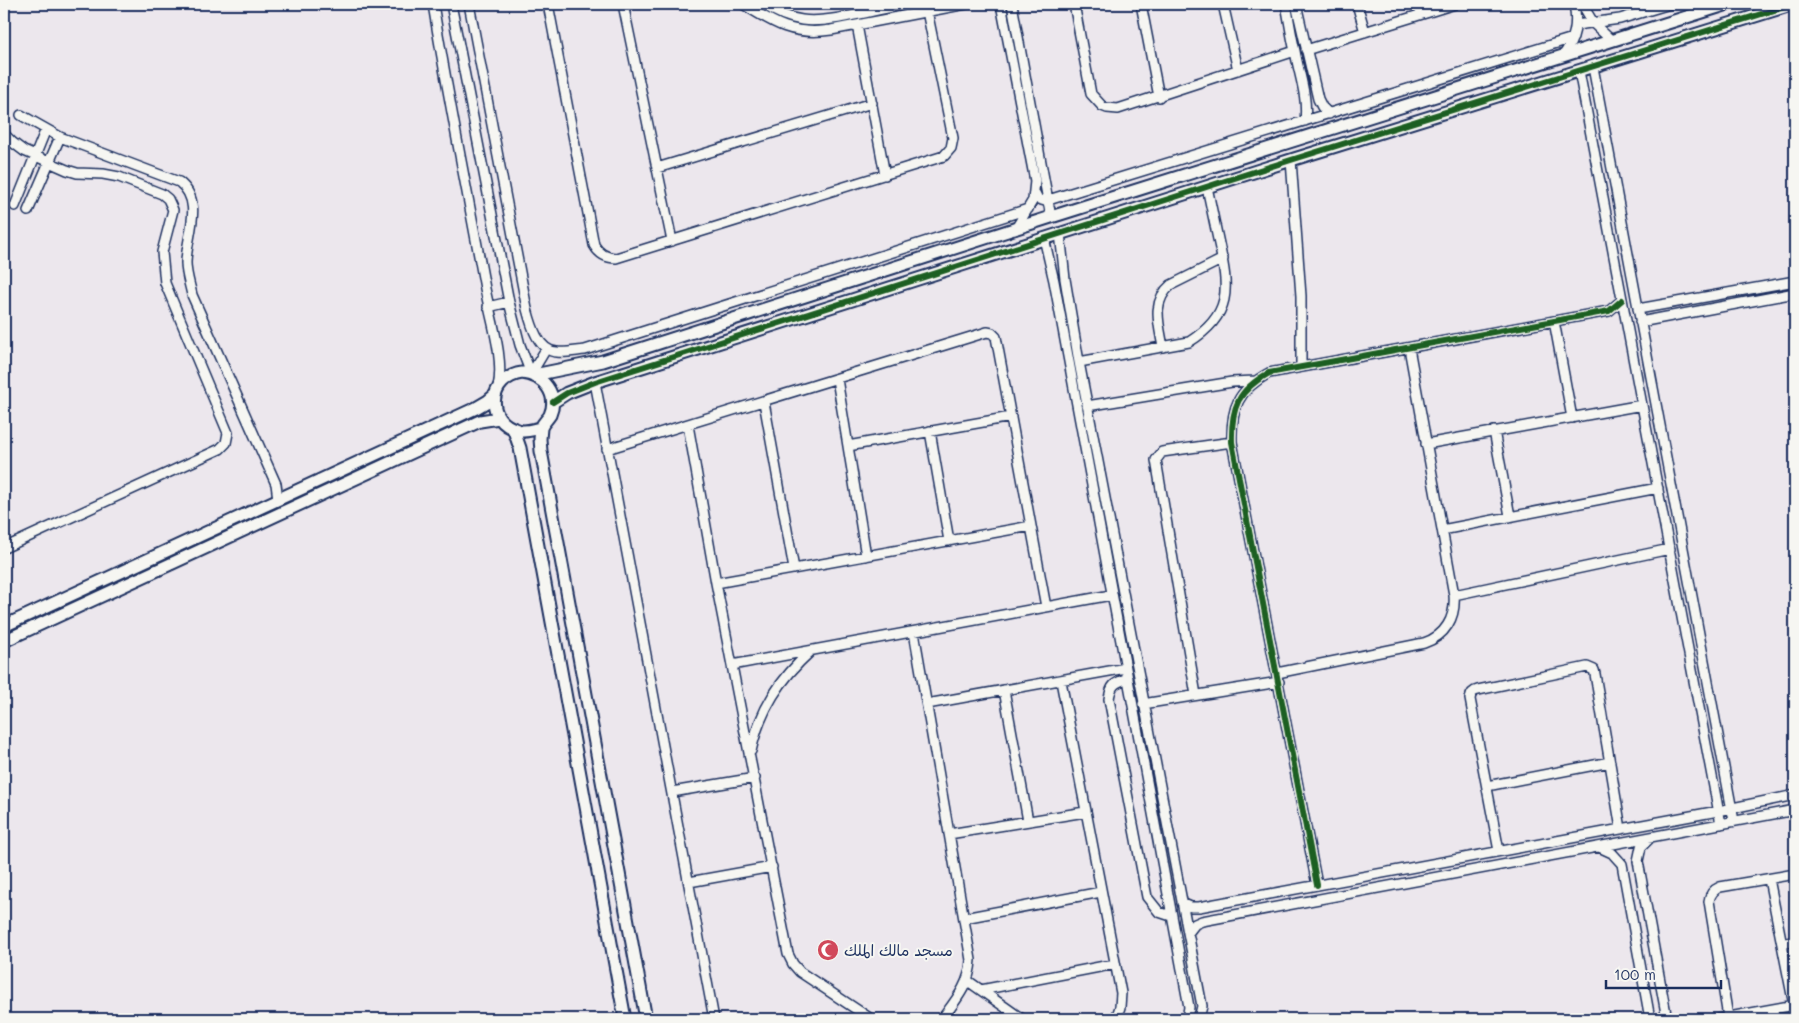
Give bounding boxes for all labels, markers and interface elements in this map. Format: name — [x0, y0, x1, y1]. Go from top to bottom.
mosque icon: مسجد مالك الملك — [816, 938, 840, 962]
place label: مسجد مالك الملك — [844, 940, 953, 960]
scale bar — [1606, 958, 1722, 990]
text: 100 m — [1614, 964, 1656, 984]

